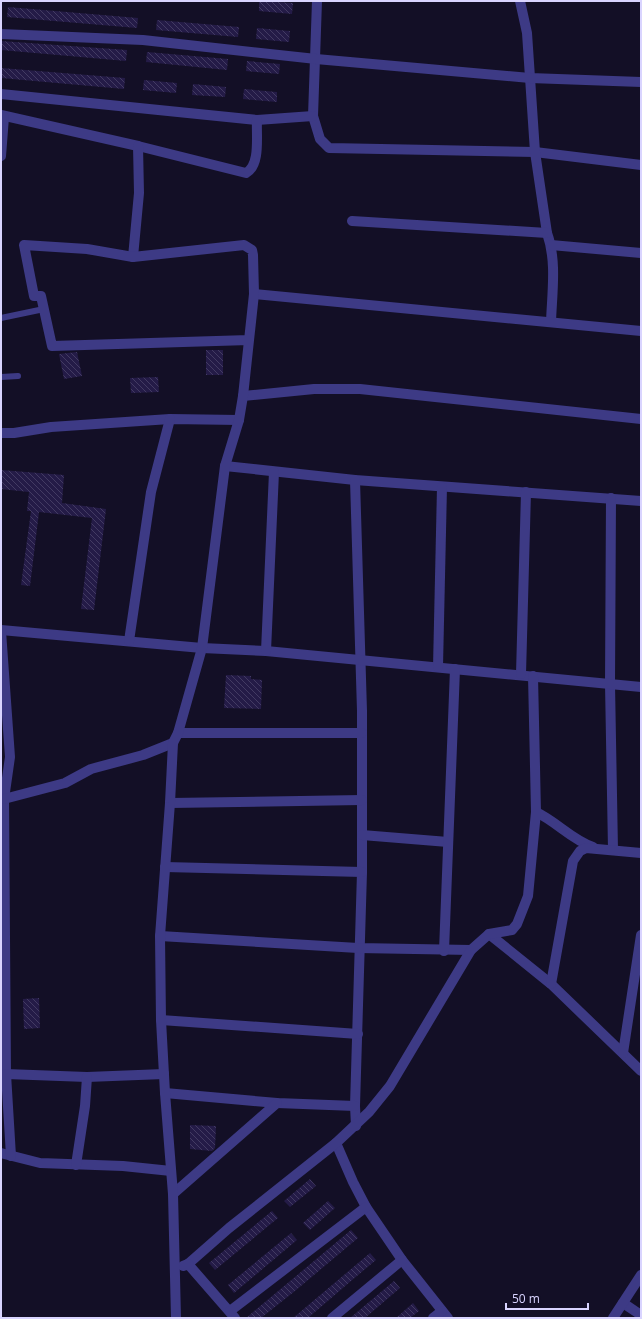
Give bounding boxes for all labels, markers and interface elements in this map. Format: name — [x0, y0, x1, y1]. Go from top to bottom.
scale bar — [506, 1285, 588, 1311]
text: 50 m — [512, 1290, 540, 1307]

